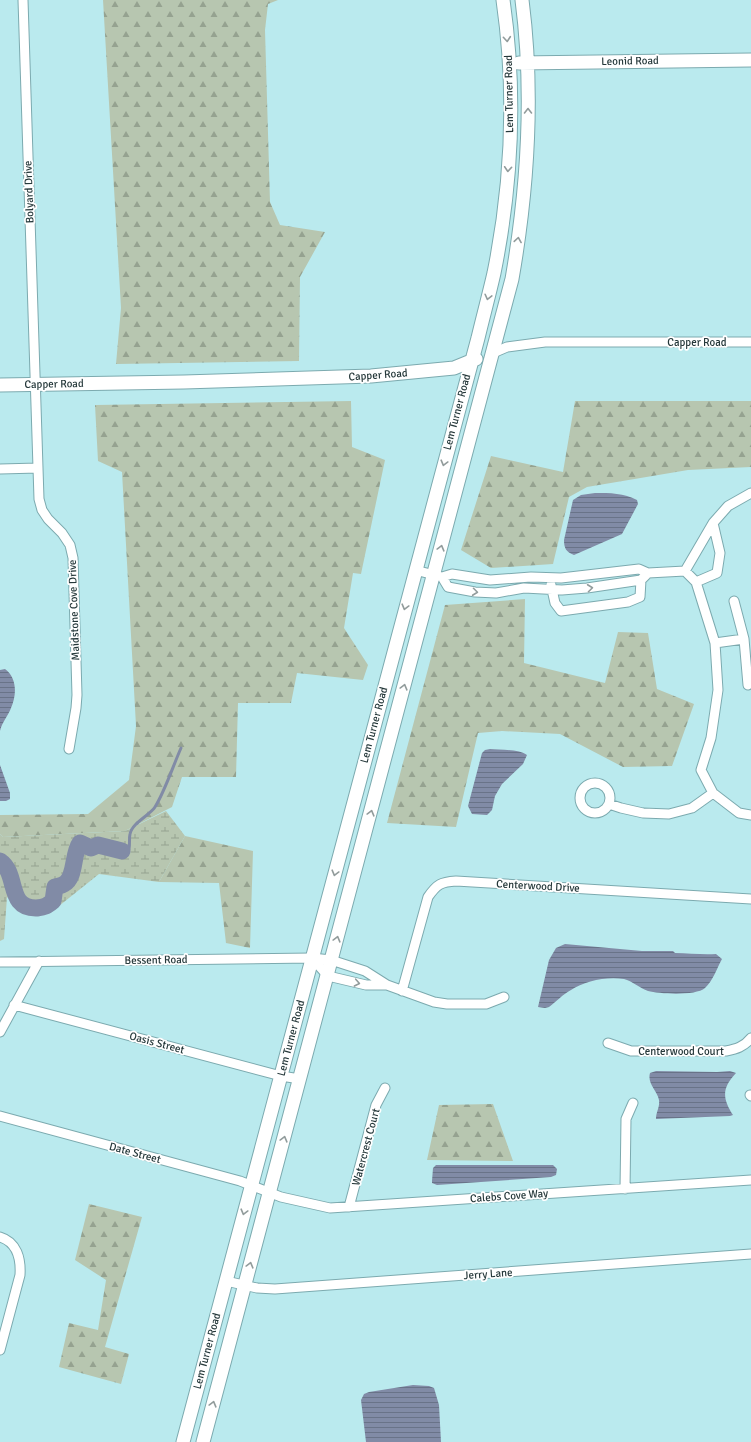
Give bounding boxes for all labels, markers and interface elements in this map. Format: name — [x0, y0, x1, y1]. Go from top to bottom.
one-way arrow — [502, 36, 511, 42]
street label: Leonid Road — [601, 54, 659, 68]
street label: Lem Turner Road — [502, 55, 516, 133]
one-way arrow — [524, 108, 533, 114]
street label: Bolyard Drive — [21, 160, 37, 224]
one-way arrow — [503, 166, 512, 172]
one-way arrow — [513, 237, 522, 243]
one-way arrow — [484, 293, 493, 300]
street label: Capper Road — [667, 336, 727, 349]
street label: Capper Road — [348, 366, 408, 384]
street label: Lem Turner Road — [441, 372, 473, 451]
street label: Capper Road — [24, 377, 84, 391]
one-way arrow — [440, 460, 448, 466]
one-way arrow — [436, 545, 445, 552]
street label: Maidstone Cove Drive — [66, 559, 82, 661]
one-way arrow — [587, 583, 593, 592]
one-way arrow — [472, 587, 478, 596]
one-way arrow — [401, 604, 410, 611]
one-way arrow — [399, 684, 408, 691]
street label: Lem Turner Road — [358, 685, 390, 764]
one-way arrow — [366, 810, 374, 816]
one-way arrow — [331, 869, 340, 876]
street label: Centerwood Drive — [496, 877, 580, 895]
one-way arrow — [332, 935, 341, 942]
street label: Bessent Road — [124, 953, 188, 967]
one-way arrow — [354, 978, 360, 987]
street label: Lem Turner Road — [275, 998, 307, 1077]
street label: Oasis Street — [128, 1029, 186, 1057]
street label: Centerwood Court — [638, 1045, 724, 1058]
street label: Watercrest Court — [349, 1107, 383, 1187]
one-way arrow — [279, 1136, 288, 1143]
street label: Date Street — [108, 1140, 162, 1166]
street label: Calebs Cove Way — [469, 1187, 549, 1205]
one-way arrow — [240, 1209, 249, 1216]
one-way arrow — [245, 1262, 254, 1269]
street label: Jerry Lane — [463, 1266, 513, 1282]
street label: Lem Turner Road — [191, 1311, 223, 1390]
one-way arrow — [209, 1401, 217, 1408]

